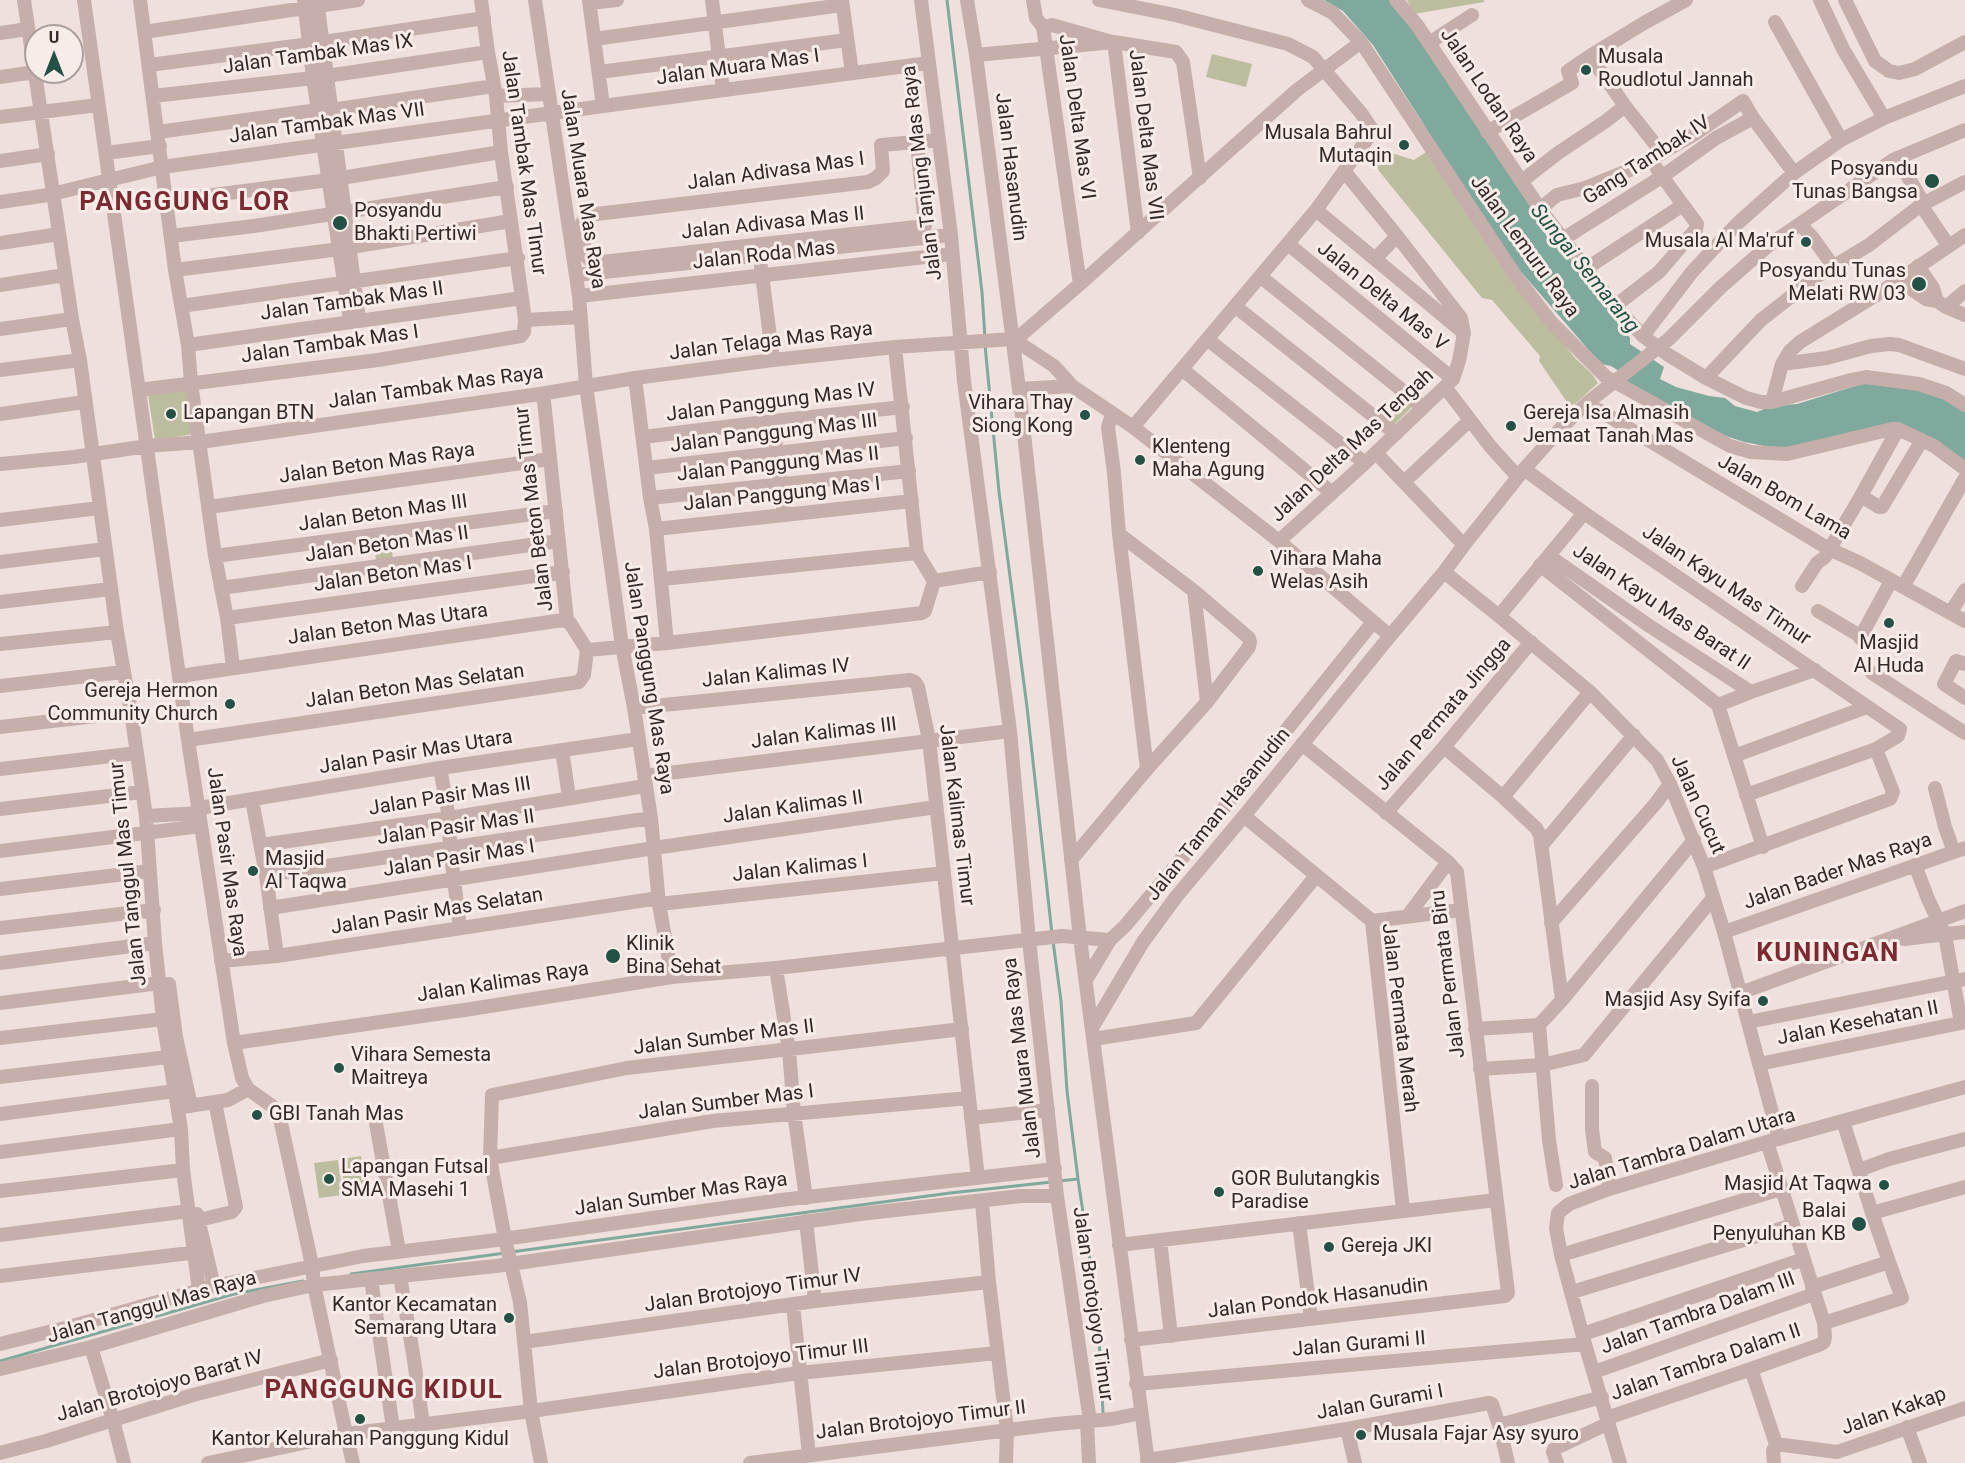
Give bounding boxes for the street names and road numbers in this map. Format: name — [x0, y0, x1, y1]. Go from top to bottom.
street label: Jalan Lodan Raya — [1434, 24, 1542, 168]
street label: Jalan Tambak Mas IX — [221, 30, 415, 80]
street label: Jalan Delta Mas VI — [1053, 33, 1099, 201]
street label: Jalan Muara Mas I — [655, 45, 821, 91]
street label: Jalan Delta Mas VII — [1123, 48, 1167, 222]
street label: Jalan Tambak Mas TImur — [495, 49, 551, 277]
street label: Jalan Tanjung Mas Raya — [898, 64, 948, 282]
street label: Jalan Muara Mas Raya — [554, 87, 610, 291]
street label: Jalan Hasanudin — [989, 91, 1031, 243]
street label: Jalan Tambak Mas VII — [228, 98, 426, 150]
street label: Gang Tambak IV — [1579, 111, 1715, 211]
street label: Jalan Adivasa Mas I — [686, 148, 866, 196]
street label: Jalan Lemuru Raya — [1464, 171, 1584, 323]
street label: Jalan Adivasa Mas II — [680, 202, 866, 246]
street label: Jalan Roda Mas — [692, 237, 836, 275]
street label: Jalan Delta Mas V — [1312, 237, 1452, 357]
street label: Jalan Tambak Mas II — [259, 277, 445, 327]
street label: Jalan Telaga Mas Raya — [668, 318, 874, 366]
street label: Jalan Tambak Mas I — [240, 321, 420, 369]
street label: Jalan Tambak Mas Raya — [327, 361, 545, 415]
street label: Jalan Delta Mas Tengah — [1267, 364, 1439, 528]
street label: Jalan Panggung Mas IV — [665, 378, 877, 428]
street label: Jalan Beton Mas Timur — [511, 405, 559, 613]
street label: Jalan Panggung Mas III — [669, 409, 879, 459]
street label: Jalan Beton Mas Raya — [278, 438, 476, 490]
street label: Jalan Panggung Mas II — [676, 442, 880, 488]
street label: Jalan Bom Lama — [1713, 450, 1855, 546]
street label: Jalan Panggung Mas I — [682, 473, 882, 517]
street label: Jalan Beton Mas III — [297, 490, 469, 538]
street label: Jalan Kayu Mas Timur — [1637, 521, 1815, 651]
street label: Jalan Beton Mas II — [304, 522, 470, 568]
street label: Jalan Kayu Mas Barat II — [1568, 540, 1754, 676]
street label: Jalan Beton Mas I — [312, 552, 474, 598]
street label: Jalan Panggung Mas Raya — [618, 560, 678, 796]
street label: Jalan Beton Mas Utara — [286, 599, 490, 651]
street label: Jalan Permata Jingga — [1371, 634, 1517, 796]
street label: Jalan Kalimas IV — [701, 654, 851, 694]
street label: Jalan Beton Mas Selatan — [304, 660, 526, 714]
street label: Jalan Kalimas III — [750, 713, 898, 755]
street label: Jalan Kalimas Timur — [933, 723, 979, 907]
street label: Jalan Taman Hasanudin — [1142, 724, 1296, 906]
street label: Jalan Pasir Mas Utara — [318, 726, 514, 780]
street label: Jalan Cucut — [1665, 752, 1729, 858]
street label: Jalan Tanggul Mas Timur — [105, 761, 153, 987]
street label: Jalan Pasir Mas Raya — [201, 766, 251, 958]
street label: Jalan Pasir Mas III — [367, 772, 533, 822]
street label: Jalan Kalimas II — [721, 786, 865, 830]
street label: Jalan Pasir Mas II — [376, 805, 536, 851]
street label: Jalan Bader Mas Raya — [1741, 829, 1935, 915]
street label: Jalan Pasir Mas I — [382, 835, 536, 883]
street label: Jalan Kalimas I — [731, 850, 869, 888]
street label: Jalan Pasir Mas Selatan — [329, 883, 545, 941]
street label: Jalan Permata Biru — [1427, 888, 1471, 1060]
street label: Jalan Permata Merah — [1375, 922, 1423, 1114]
street label: Jalan Muara Mas Raya — [999, 956, 1047, 1160]
street label: Jalan Kalimas Raya — [415, 958, 591, 1008]
street label: Jalan Kesehatan II — [1775, 997, 1941, 1051]
street label: Jalan Sumber Mas II — [632, 1015, 816, 1061]
street label: Jalan Sumber Mas I — [637, 1080, 815, 1126]
street label: Jalan Tambra Dalam Utara — [1566, 1104, 1798, 1196]
street label: Jalan Sumber Mas Raya — [573, 1168, 789, 1222]
street label: Jalan Brotojoyo Timur — [1066, 1205, 1118, 1403]
street label: Jalan Brotojoyo Timur IV — [643, 1264, 863, 1318]
street label: Jalan Tanggul Mas Raya — [45, 1267, 259, 1349]
street label: Jalan Tambra Dalam III — [1598, 1268, 1798, 1360]
street label: Jalan Pondok Hasanudin — [1206, 1274, 1430, 1324]
street label: Jalan Tambra Dalam II — [1608, 1319, 1804, 1407]
street label: Jalan Gurami II — [1291, 1327, 1427, 1363]
street label: Jalan Brotojoyo Timur III — [652, 1335, 870, 1385]
street label: Jalan Brotojoyo Barat IV — [54, 1346, 266, 1428]
street label: Jalan Gurami I — [1315, 1380, 1445, 1426]
street label: Jalan Kakap — [1838, 1383, 1950, 1441]
street label: Jalan Brotojoyo Timur II — [815, 1396, 1027, 1446]

